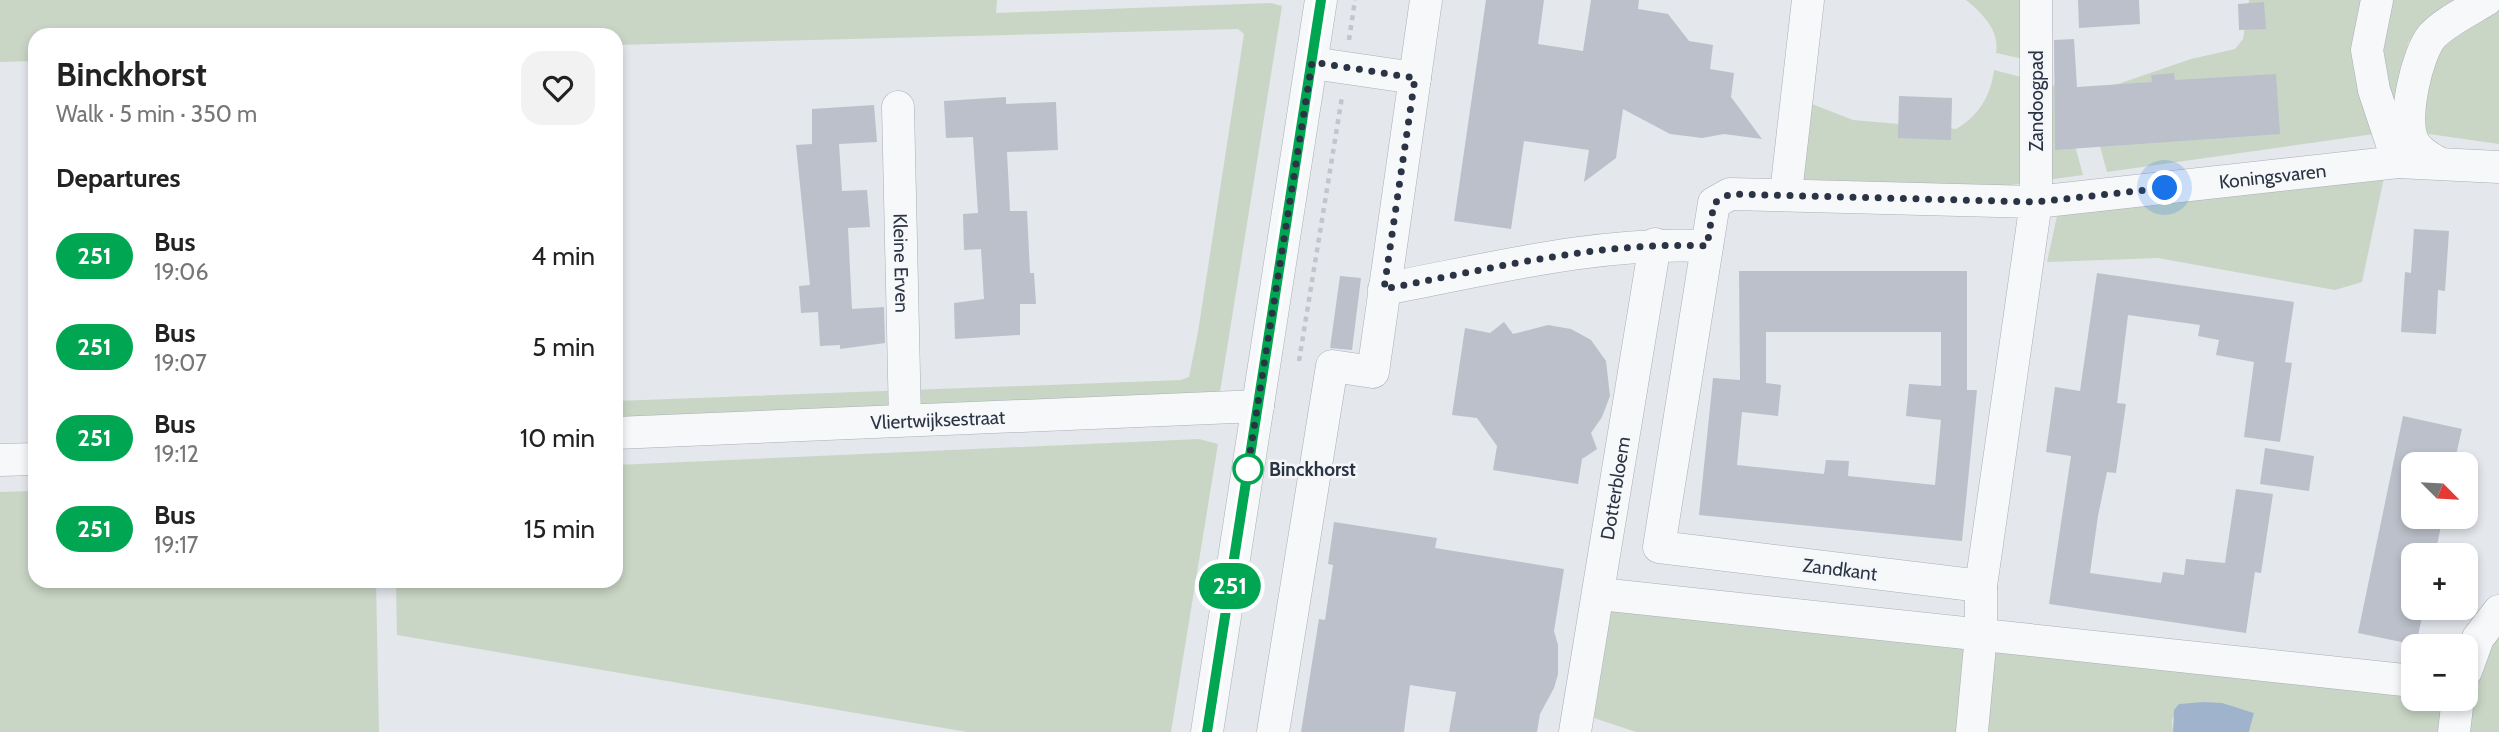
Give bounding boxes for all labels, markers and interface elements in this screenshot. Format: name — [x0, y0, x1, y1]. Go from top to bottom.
street label: Zandoogpad — [2025, 50, 2048, 152]
button: heart — [521, 51, 595, 125]
text: Binckhorst — [56, 54, 207, 94]
text: Walk · 5 min · 350 m — [56, 100, 257, 128]
street label: Koningsvaren — [2218, 159, 2327, 194]
text: Departures — [56, 162, 180, 194]
your location — [2147, 170, 2182, 205]
street label: Kleine Erven — [888, 213, 914, 313]
text: Bus — [154, 226, 195, 258]
text: 4 min — [531, 240, 595, 272]
text: 251 — [77, 241, 112, 270]
text: 19:06 — [154, 258, 208, 286]
text: Bus — [154, 317, 195, 349]
text: 5 min — [532, 331, 595, 363]
text: 251 — [77, 332, 112, 361]
text: 19:07 — [154, 349, 207, 377]
street label: Vliertwijksestraat — [870, 406, 1006, 434]
text: Bus — [154, 408, 195, 440]
text: 10 min — [520, 422, 595, 454]
text: 251 — [77, 423, 112, 452]
street label: Dotterbloem — [1596, 435, 1635, 542]
text: 19:12 — [154, 440, 199, 468]
north arrow — [2401, 452, 2478, 528]
map controls — [2401, 452, 2478, 711]
marker: Binckhorst — [1233, 454, 1263, 484]
place label: Binckhorst — [1269, 458, 1356, 481]
text: Bus — [154, 499, 195, 531]
text: 15 min — [524, 513, 595, 545]
text: 251 — [77, 514, 112, 543]
text: 19:17 — [154, 531, 198, 559]
button: + — [2401, 543, 2478, 620]
street label: Zandkant — [1801, 554, 1879, 586]
line badge: 251 — [1190, 563, 1270, 609]
text: 251 — [1213, 571, 1247, 600]
button: − — [2401, 634, 2478, 711]

